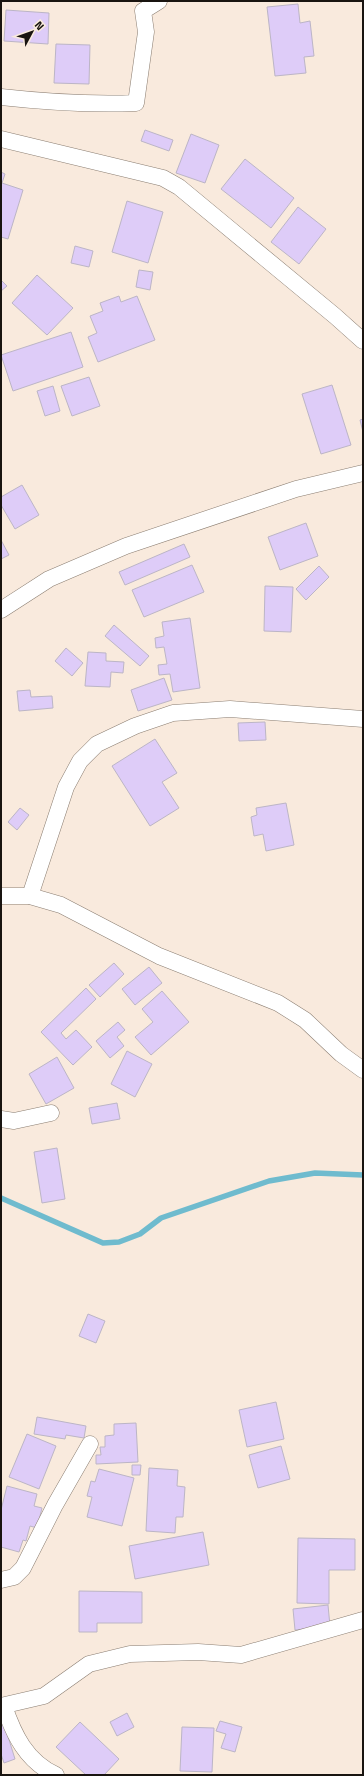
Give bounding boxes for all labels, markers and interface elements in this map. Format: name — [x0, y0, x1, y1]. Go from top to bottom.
north arrow — [12, 12, 52, 52]
text: N — [31, 17, 48, 34]

